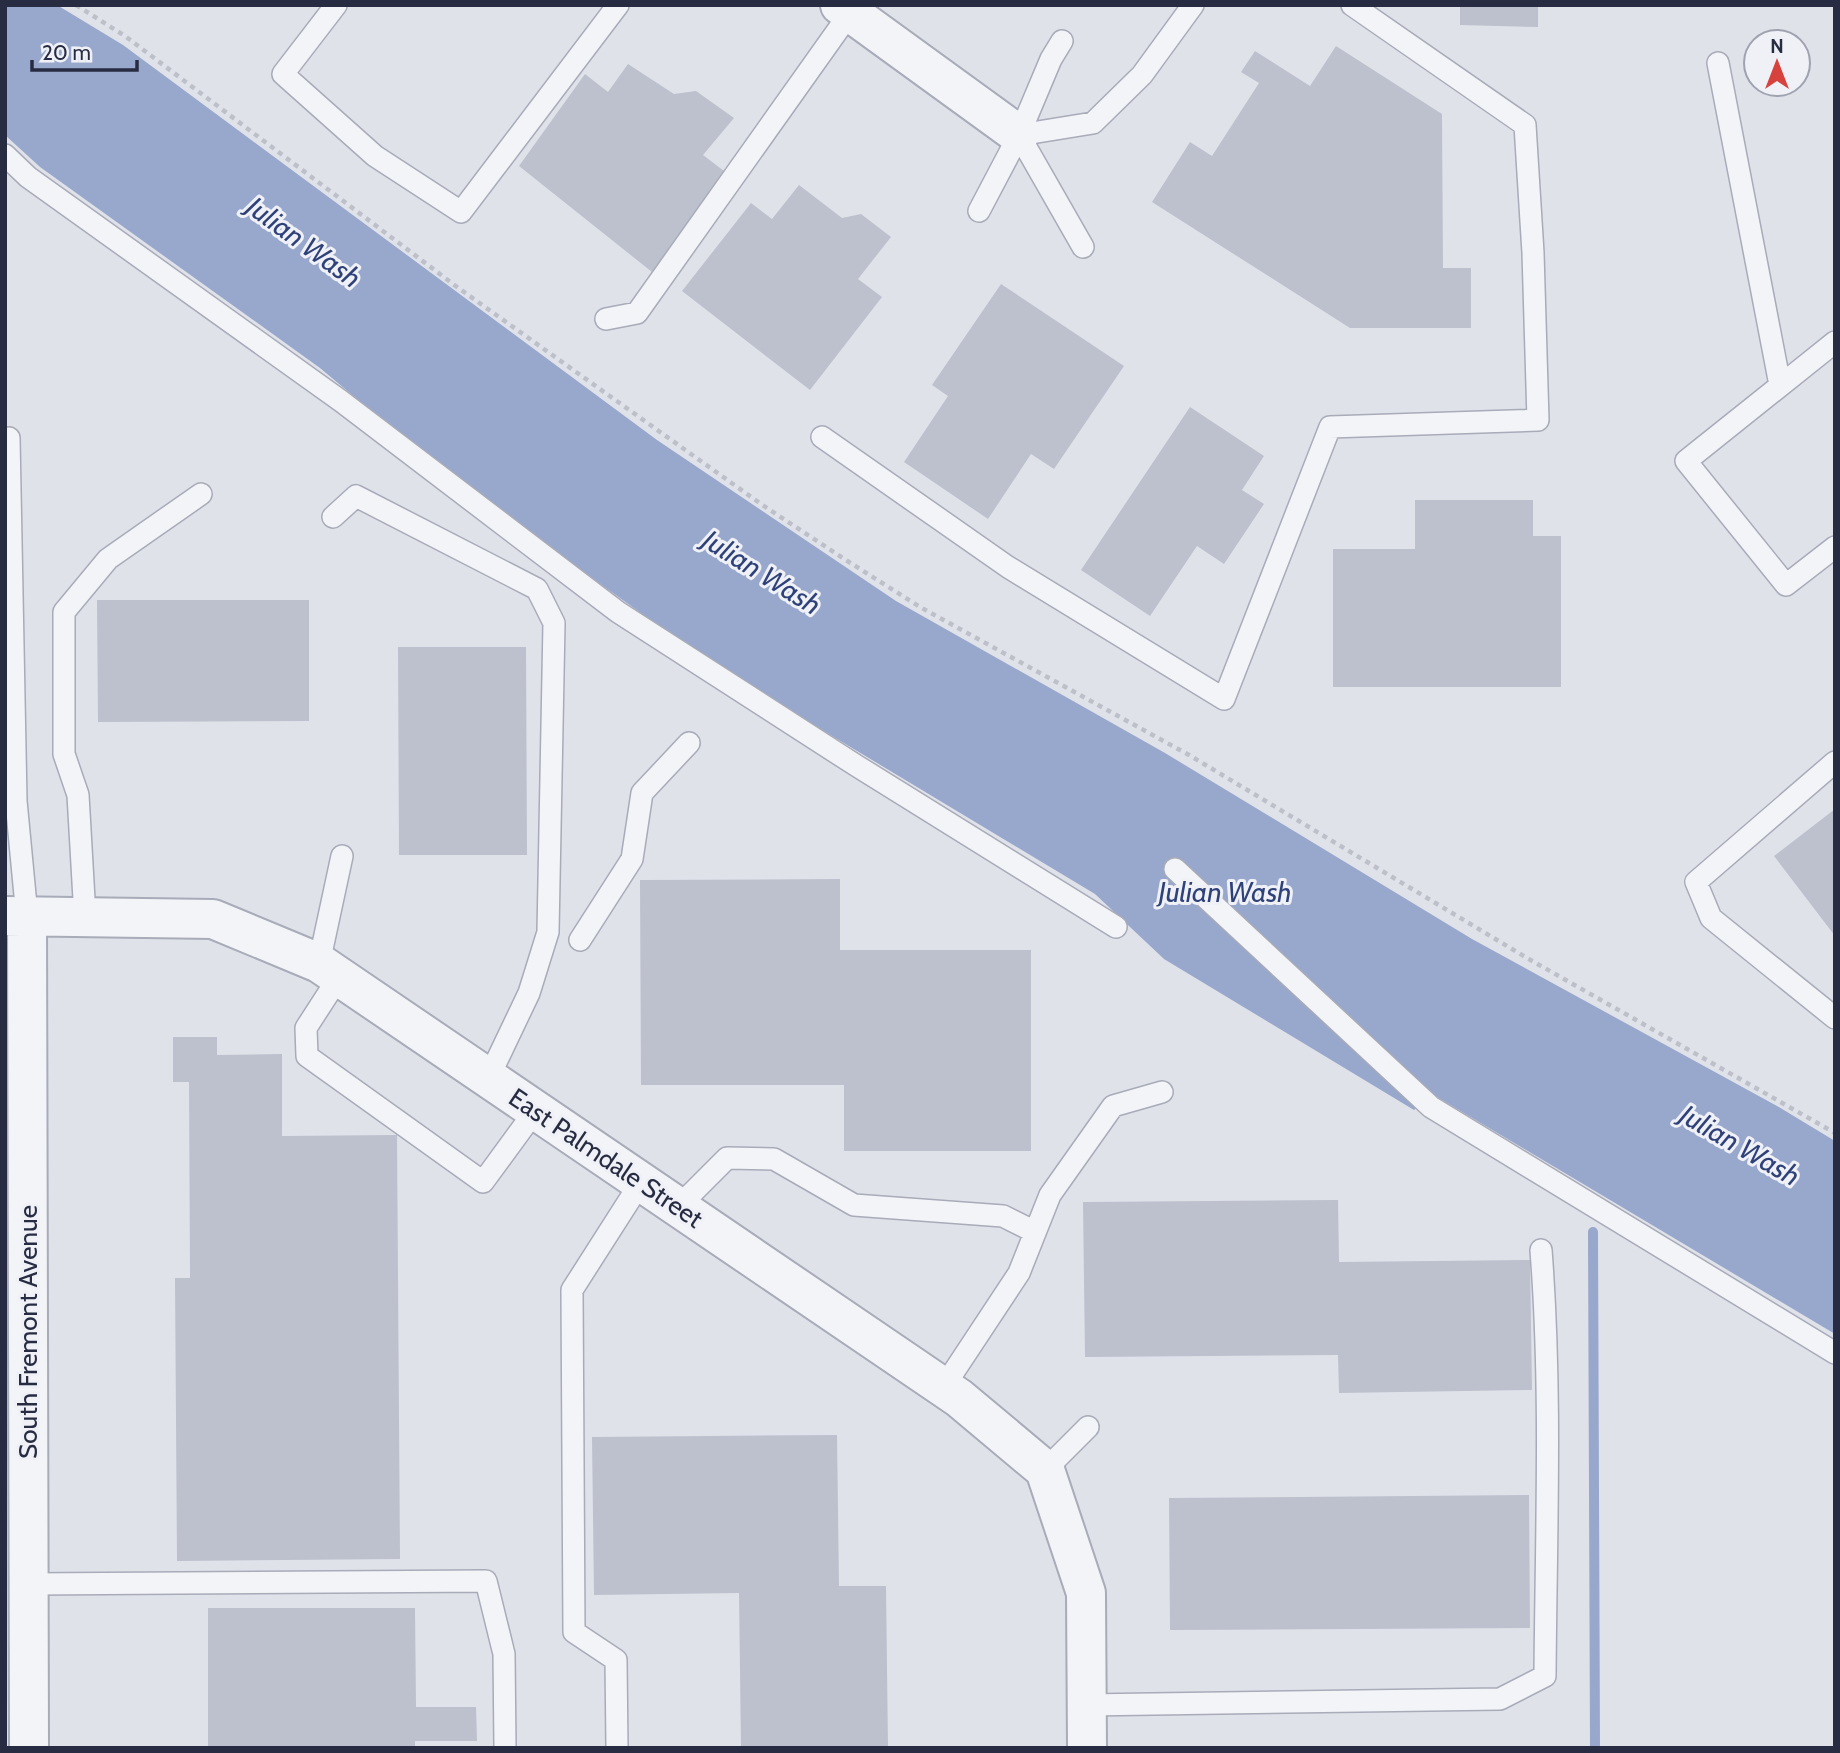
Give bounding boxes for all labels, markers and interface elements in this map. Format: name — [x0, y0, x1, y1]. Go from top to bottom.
scale bar — [32, 28, 136, 72]
north arrow — [1742, 28, 1812, 98]
text: N — [1770, 35, 1784, 58]
text: 20 m — [42, 40, 91, 65]
water label: Julian Wash — [238, 187, 368, 295]
water label: Julian Wash — [694, 521, 827, 622]
water label: Julian Wash — [1156, 875, 1291, 909]
street label: East Palmdale Street — [503, 1081, 709, 1235]
water label: Julian Wash — [1671, 1096, 1806, 1193]
street label: South Fremont Avenue — [12, 1205, 44, 1459]

